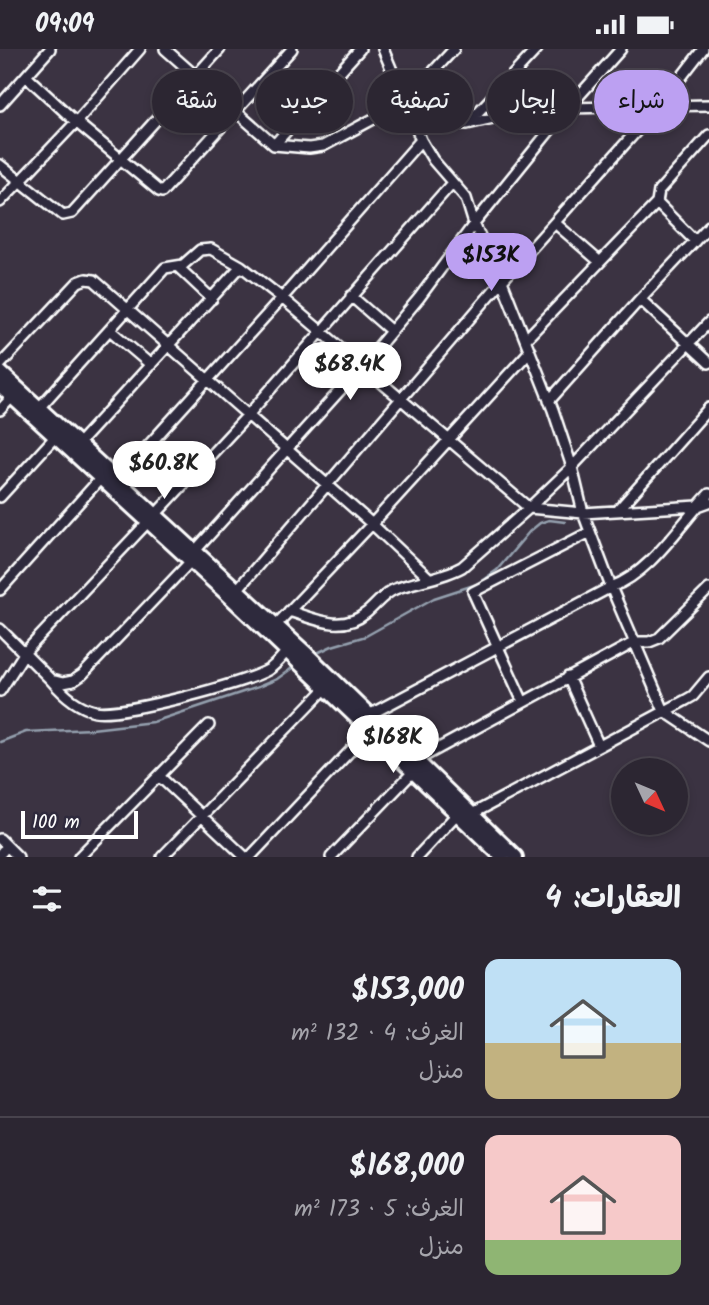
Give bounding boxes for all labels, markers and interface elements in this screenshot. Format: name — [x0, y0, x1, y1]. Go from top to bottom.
text: 09:09 — [35, 4, 94, 46]
chip: شقة — [152, 70, 242, 133]
chip: جديد — [256, 70, 353, 133]
chip: تصفية — [367, 70, 473, 133]
chip: إيجار — [487, 70, 580, 133]
chip: شراء — [594, 70, 689, 133]
pin: $153K — [442, 233, 540, 293]
text: $153K — [462, 238, 520, 274]
pin: $68.4K — [293, 343, 407, 402]
text: $68.4K — [314, 347, 386, 383]
pin: $60.8K — [107, 441, 221, 501]
text: $60.8K — [129, 446, 199, 482]
pin: $168K — [344, 715, 442, 775]
text: $168K — [363, 720, 423, 756]
north arrow — [611, 758, 688, 835]
map controls — [611, 758, 688, 835]
scale bar — [21, 808, 138, 840]
text: 100 m — [32, 808, 80, 838]
text: العقارات: 4 — [545, 875, 681, 923]
icon: filters — [28, 880, 66, 918]
text: $153,000 — [352, 967, 464, 1015]
icon: home — [541, 987, 625, 1071]
text: الغرف: 4 · 132 m² — [291, 1016, 464, 1052]
text: منزل — [419, 1054, 464, 1090]
text: $168,000 — [349, 1143, 464, 1191]
icon: home — [541, 1163, 625, 1247]
text: الغرف: 5 · 173 m² — [294, 1192, 464, 1228]
text: منزل — [419, 1230, 464, 1266]

